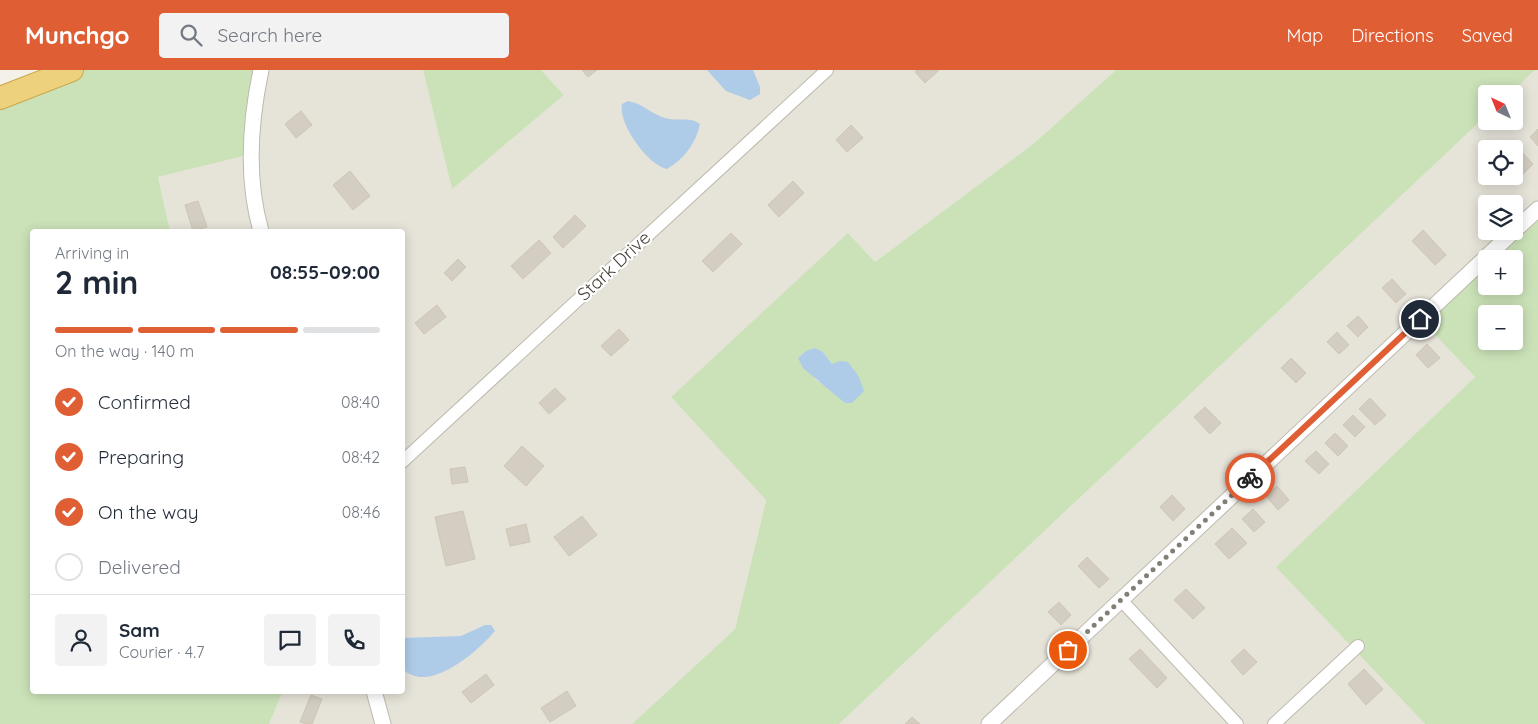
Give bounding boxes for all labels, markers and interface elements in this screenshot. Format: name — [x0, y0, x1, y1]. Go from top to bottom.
search box — [159, 13, 509, 58]
text: Munchgo — [25, 20, 129, 50]
icon: search — [177, 21, 205, 49]
text: Search here — [217, 23, 322, 47]
text: Map — [1286, 24, 1323, 47]
text: Directions — [1351, 24, 1434, 47]
text: Saved — [1462, 24, 1513, 47]
north arrow — [1478, 85, 1522, 130]
map controls — [1478, 85, 1523, 350]
button: locate — [1478, 140, 1523, 185]
button: layers — [1478, 195, 1523, 240]
street label: Stark Drive — [572, 226, 655, 305]
text: Arriving in — [55, 243, 129, 263]
button: + — [1478, 250, 1523, 295]
text: 08:55–09:00 — [270, 260, 380, 284]
text: 2 min — [55, 262, 138, 302]
pin — [1399, 298, 1441, 340]
icon: home — [1406, 305, 1434, 333]
button: − — [1478, 305, 1523, 350]
text: On the way · 140 m — [55, 341, 194, 361]
icon: check — [55, 388, 83, 416]
text: Confirmed — [98, 390, 191, 414]
text: 08:40 — [341, 392, 380, 412]
icon: check — [55, 443, 83, 471]
text: Preparing — [98, 445, 184, 469]
text: 08:42 — [342, 447, 380, 467]
courier — [1225, 453, 1275, 503]
icon: bike — [1236, 464, 1264, 492]
icon: check — [55, 498, 83, 526]
text: On the way — [98, 500, 199, 524]
text: 08:46 — [342, 502, 380, 522]
text: Delivered — [98, 555, 181, 579]
button: person — [55, 614, 107, 666]
button: chat — [264, 614, 316, 666]
button: phone — [328, 614, 380, 666]
text: Sam — [119, 618, 160, 642]
pin — [1047, 629, 1089, 671]
icon: bag — [1054, 636, 1082, 664]
text: Courier · 4.7 — [119, 642, 204, 662]

